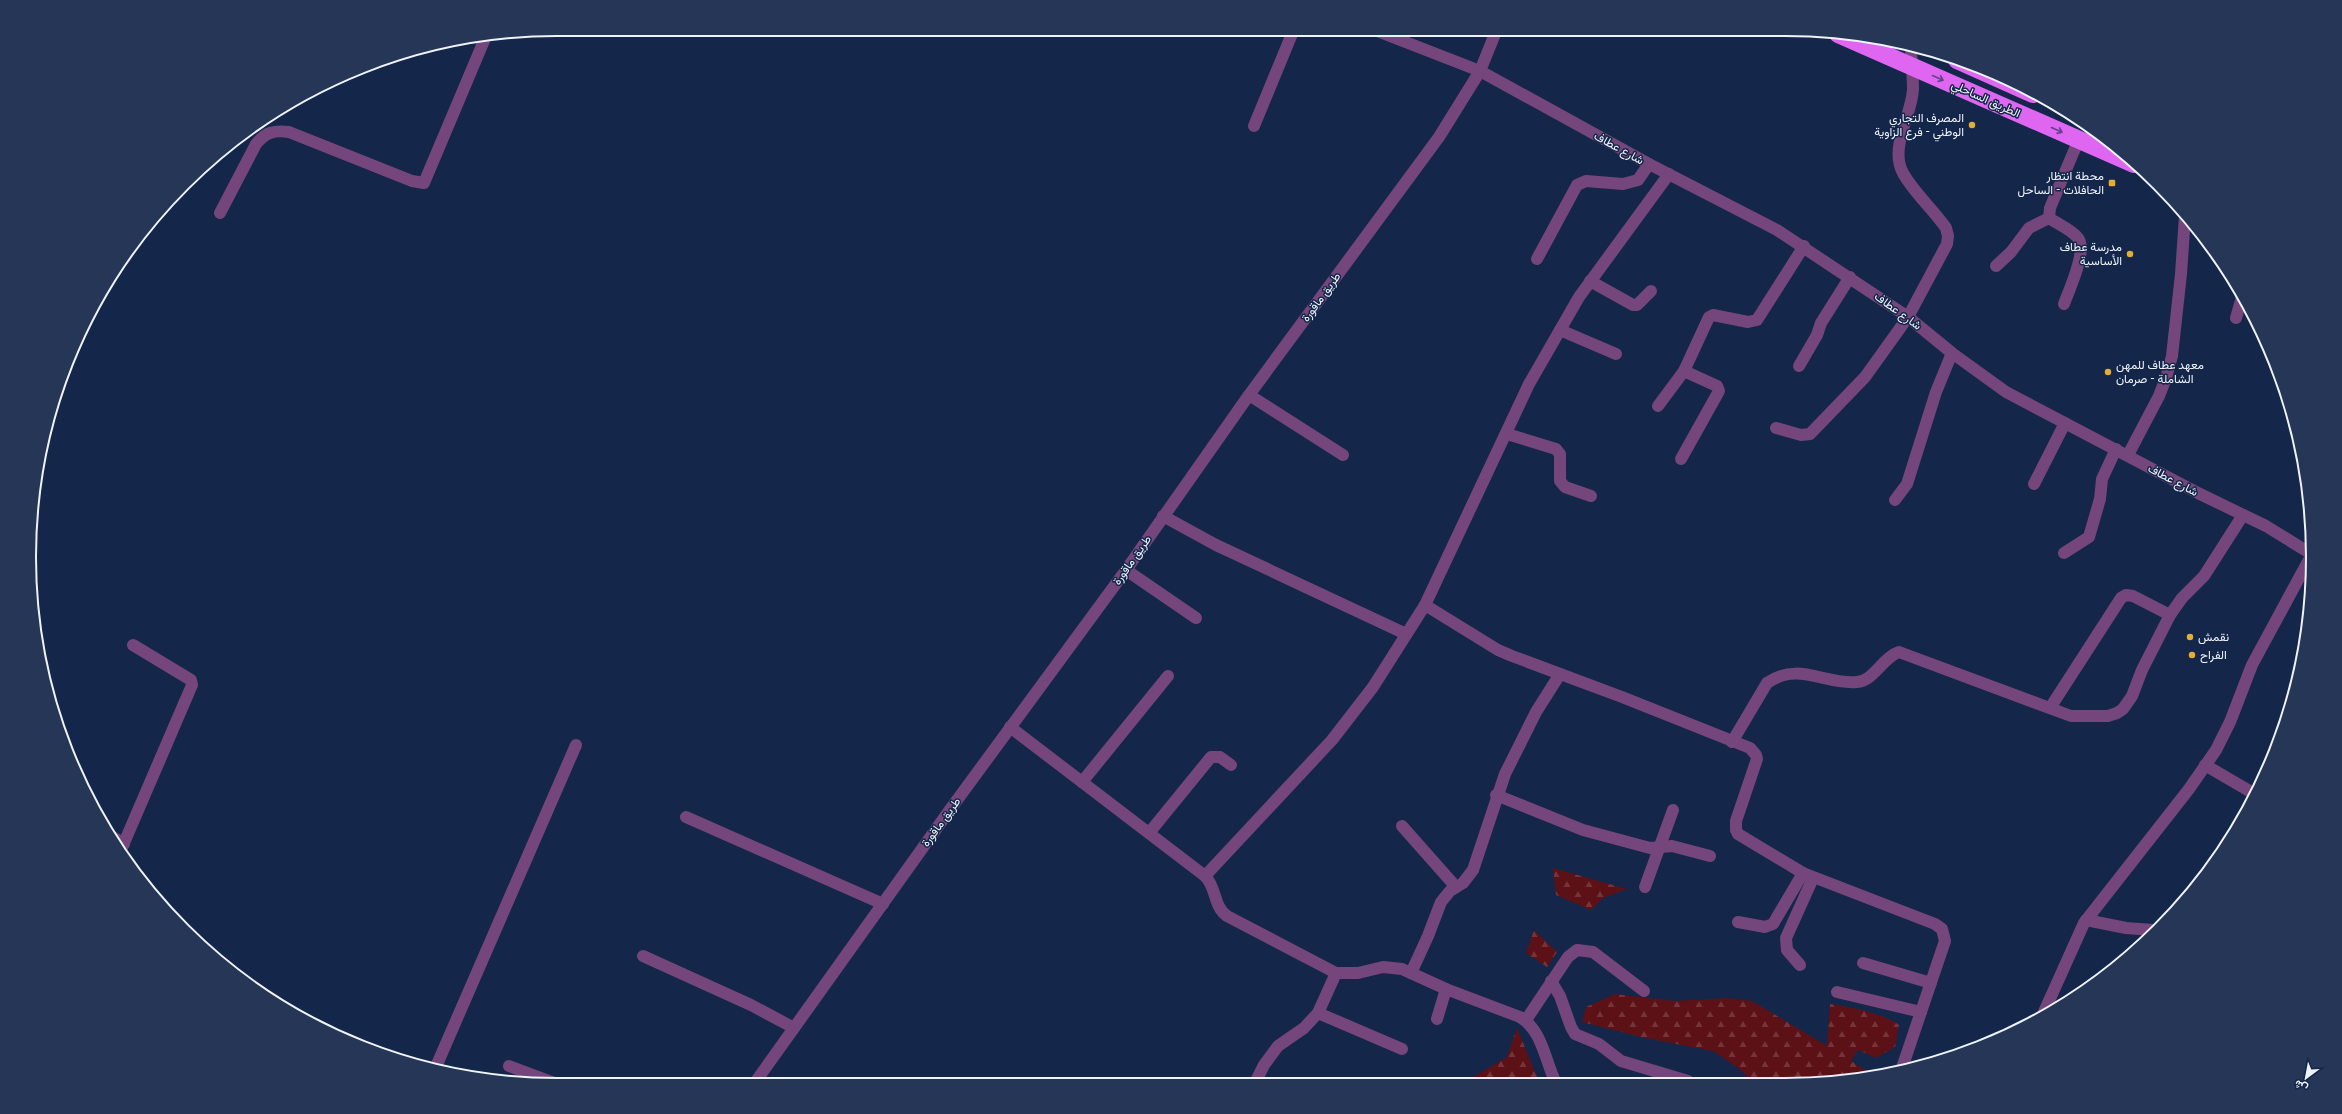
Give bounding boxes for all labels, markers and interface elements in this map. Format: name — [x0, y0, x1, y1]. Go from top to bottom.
one-way arrow — [1932, 74, 1944, 82]
street label: الطريق الساحلي — [1948, 78, 2023, 123]
place label: المصرف التجاري الوطني - فرع الزاوية — [1874, 111, 1964, 142]
marker: المصرف التجاري الوطني - فرع الزاوية — [1967, 120, 1977, 130]
one-way arrow — [2051, 126, 2063, 134]
street label: شارع عطاف — [1591, 129, 1646, 169]
place label: محطة انتظار الحافلات - الساحل — [2018, 169, 2104, 198]
marker: محطة انتظار الحافلات - الساحل — [2107, 178, 2117, 188]
place label: مدرسة عطاف الأساسية — [2060, 240, 2122, 268]
marker: مدرسة عطاف الأساسية — [2125, 249, 2135, 259]
street label: طريق ماقورة — [1298, 270, 1344, 325]
street label: شارع عطاف — [1871, 289, 1924, 334]
place label: معهد عطاف للمهن الشاملة - صرمان — [2116, 358, 2204, 387]
marker: معهد عطاف للمهن الشاملة - صرمان — [2103, 367, 2113, 377]
street label: شارع عطاف — [2145, 461, 2201, 501]
street label: طريق ماقورة — [1110, 532, 1155, 588]
place label: نقمش — [2198, 630, 2229, 645]
marker: نقمش — [2185, 632, 2195, 642]
place label: الفراح — [2200, 648, 2227, 664]
marker: الفراح — [2187, 650, 2197, 660]
street label: طريق ماقورة — [918, 795, 964, 850]
north arrow — [2286, 1058, 2326, 1098]
text: ش — [2292, 1077, 2310, 1095]

